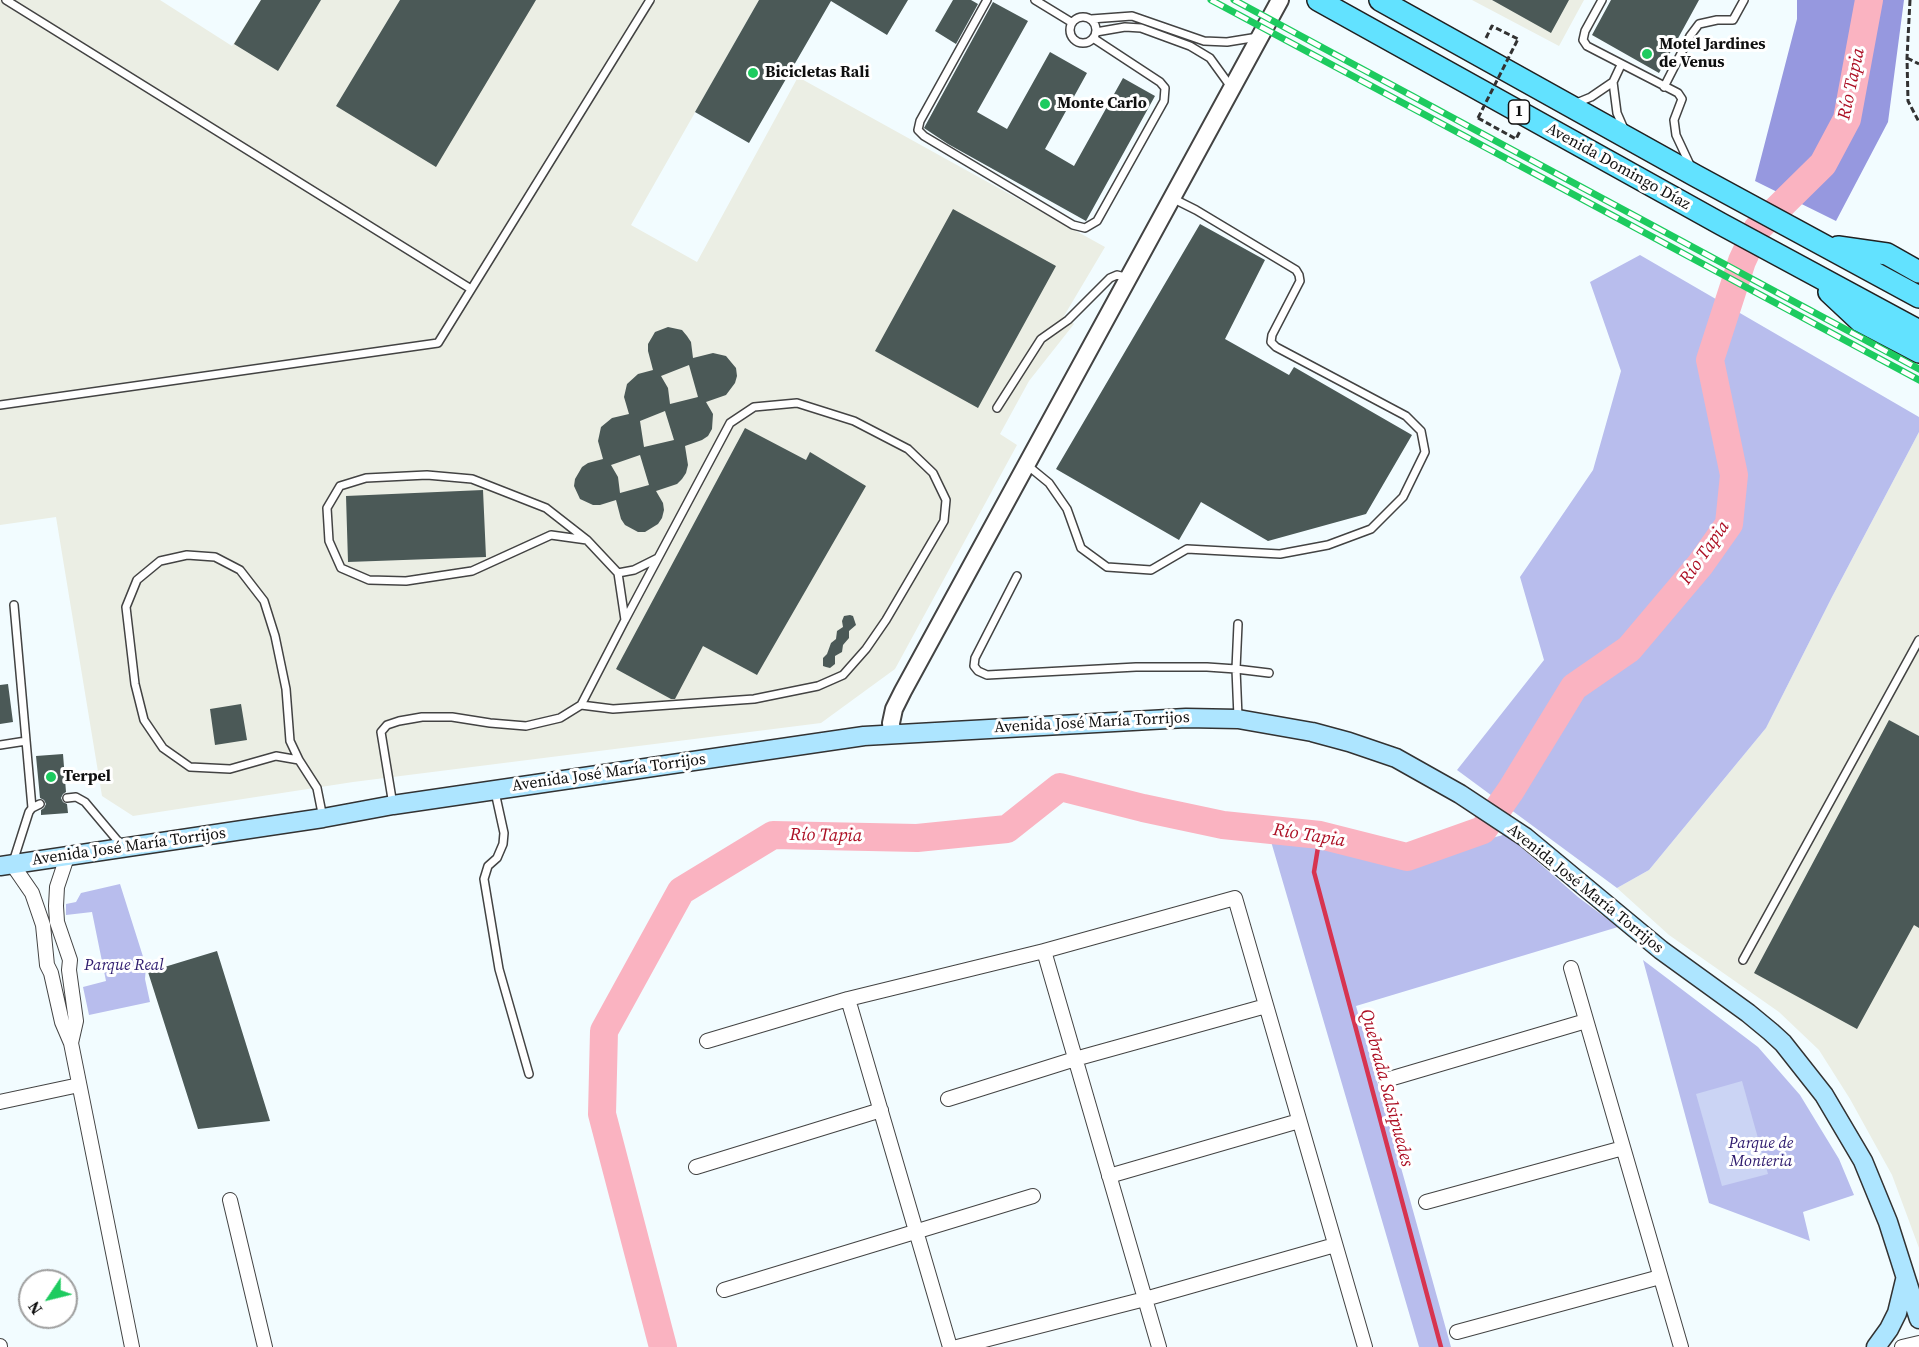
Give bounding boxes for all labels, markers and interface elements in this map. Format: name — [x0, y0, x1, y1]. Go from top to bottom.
place label: Motel Jardines de Venus — [1659, 35, 1766, 73]
water label: Río Tapia — [1834, 46, 1870, 122]
marker: Motel Jardines de Venus — [1640, 47, 1654, 61]
place label: Bicicletas Rali — [765, 63, 870, 83]
marker: Bicicletas Rali — [746, 66, 760, 80]
place label: Monte Carlo — [1057, 94, 1147, 114]
marker: Monte Carlo — [1038, 97, 1052, 111]
road number: 1 — [1508, 100, 1530, 124]
street label: Avenida Domingo Díaz — [1542, 119, 1694, 215]
water label: Río Tapia — [1675, 517, 1735, 589]
street label: Avenida José María Torrijos — [994, 708, 1190, 738]
street label: Avenida José María Torrijos — [511, 750, 707, 796]
place label: Terpel — [63, 767, 111, 787]
marker: Terpel — [44, 770, 58, 784]
water label: Río Tapia — [1271, 820, 1347, 852]
street label: Avenida José María Torrijos — [1503, 820, 1667, 958]
street label: Avenida José María Torrijos — [31, 824, 227, 870]
water label: Río Tapia — [789, 825, 863, 847]
park label: Parque Real — [84, 956, 164, 976]
water label: Quebrada Salsipuedes — [1355, 1007, 1417, 1169]
park label: Parque de Monteria — [1729, 1134, 1793, 1172]
north arrow — [18, 1269, 78, 1329]
text: N — [23, 1297, 47, 1319]

